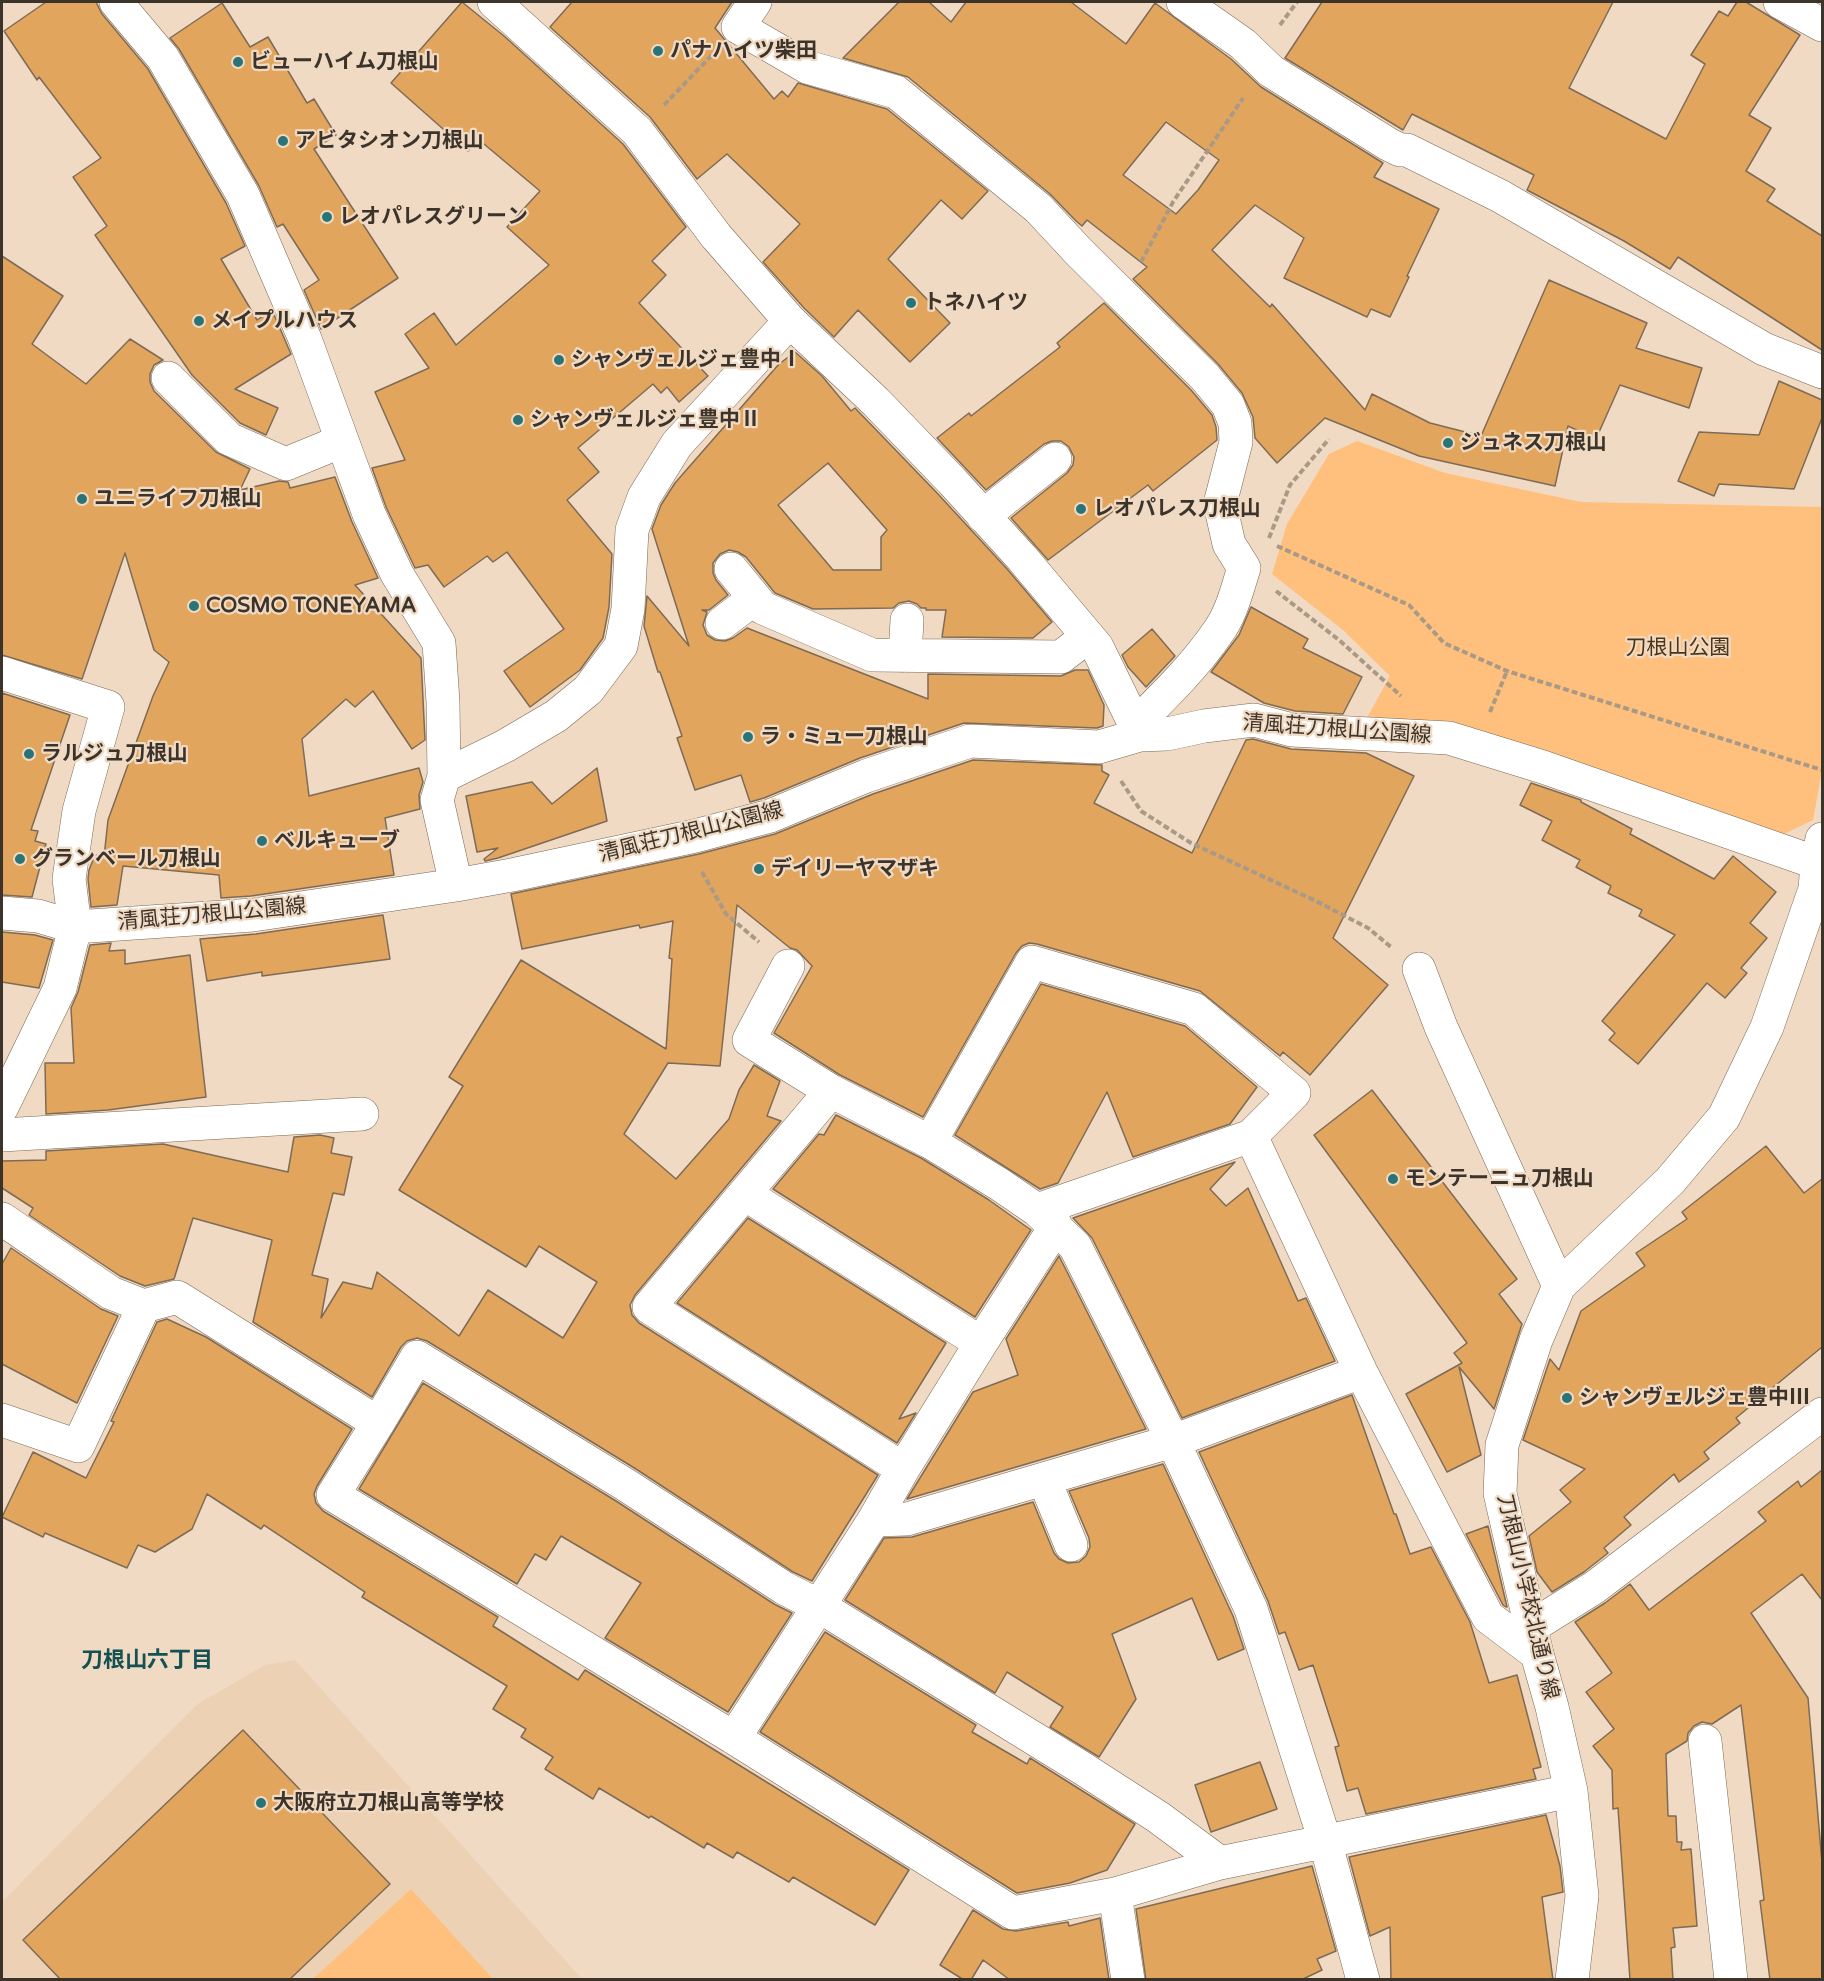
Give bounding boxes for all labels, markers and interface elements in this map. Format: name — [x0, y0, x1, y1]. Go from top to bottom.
place label: パナハイツ柴田 — [670, 38, 817, 64]
marker: パナハイツ柴田 — [651, 44, 665, 58]
place label: ビューハイム刀根山 — [250, 49, 439, 75]
marker: ビューハイム刀根山 — [231, 55, 245, 69]
place label: アビタシオン刀根山 — [295, 128, 484, 154]
marker: アビタシオン刀根山 — [276, 134, 290, 148]
place label: レオパレスグリーン — [339, 204, 528, 230]
marker: レオパレスグリーン — [320, 210, 334, 224]
place label: トネハイツ — [923, 290, 1028, 316]
marker: トネハイツ — [904, 296, 918, 310]
place label: メイプルハウス — [211, 308, 358, 334]
marker: メイプルハウス — [192, 314, 206, 328]
place label: シャンヴェルジェ豊中Ⅰ — [571, 347, 802, 373]
marker: シャンヴェルジェ豊中Ⅰ — [552, 353, 566, 367]
place label: シャンヴェルジェ豊中Ⅱ — [530, 407, 761, 433]
marker: シャンヴェルジェ豊中Ⅱ — [511, 413, 525, 427]
place label: ジュネス刀根山 — [1460, 430, 1607, 456]
marker: ジュネス刀根山 — [1441, 436, 1455, 450]
place label: ユニライフ刀根山 — [94, 486, 262, 512]
marker: ユニライフ刀根山 — [75, 492, 89, 506]
place label: レオパレス刀根山 — [1093, 496, 1261, 522]
marker: レオパレス刀根山 — [1074, 502, 1088, 516]
place label: COSMO TONEYAMA — [206, 593, 416, 619]
marker: COSMO TONEYAMA — [187, 599, 201, 613]
park label: 刀根山公園 — [1626, 635, 1730, 661]
street label: 清風荘刀根山公園線 — [1242, 711, 1432, 749]
place label: ラ・ミュー刀根山 — [760, 724, 928, 750]
marker: ラ・ミュー刀根山 — [741, 730, 755, 744]
place label: ラルジュ刀根山 — [41, 741, 188, 767]
marker: ラルジュ刀根山 — [22, 747, 36, 761]
street label: 清風荘刀根山公園線 — [596, 798, 786, 868]
place label: ベルキューブ — [274, 828, 400, 854]
marker: ベルキューブ — [255, 834, 269, 848]
place label: グランベール刀根山 — [32, 846, 221, 872]
marker: グランベール刀根山 — [13, 852, 27, 866]
place label: デイリーヤマザキ — [771, 856, 939, 882]
marker: デイリーヤマザキ — [752, 862, 766, 876]
street label: 清風荘刀根山公園線 — [117, 894, 307, 936]
place label: モンテーニュ刀根山 — [1405, 1166, 1594, 1192]
marker: モンテーニュ刀根山 — [1386, 1172, 1400, 1186]
place label: シャンヴェルジェ豊中Ⅲ — [1579, 1385, 1810, 1411]
marker: シャンヴェルジェ豊中Ⅲ — [1560, 1391, 1574, 1405]
street label: 刀根山小学校北通り線 — [1491, 1492, 1563, 1702]
district label: 刀根山六丁目 — [81, 1648, 213, 1674]
place label: 大阪府立刀根山高等学校 — [273, 1790, 504, 1816]
marker: 大阪府立刀根山高等学校 — [254, 1796, 268, 1810]

